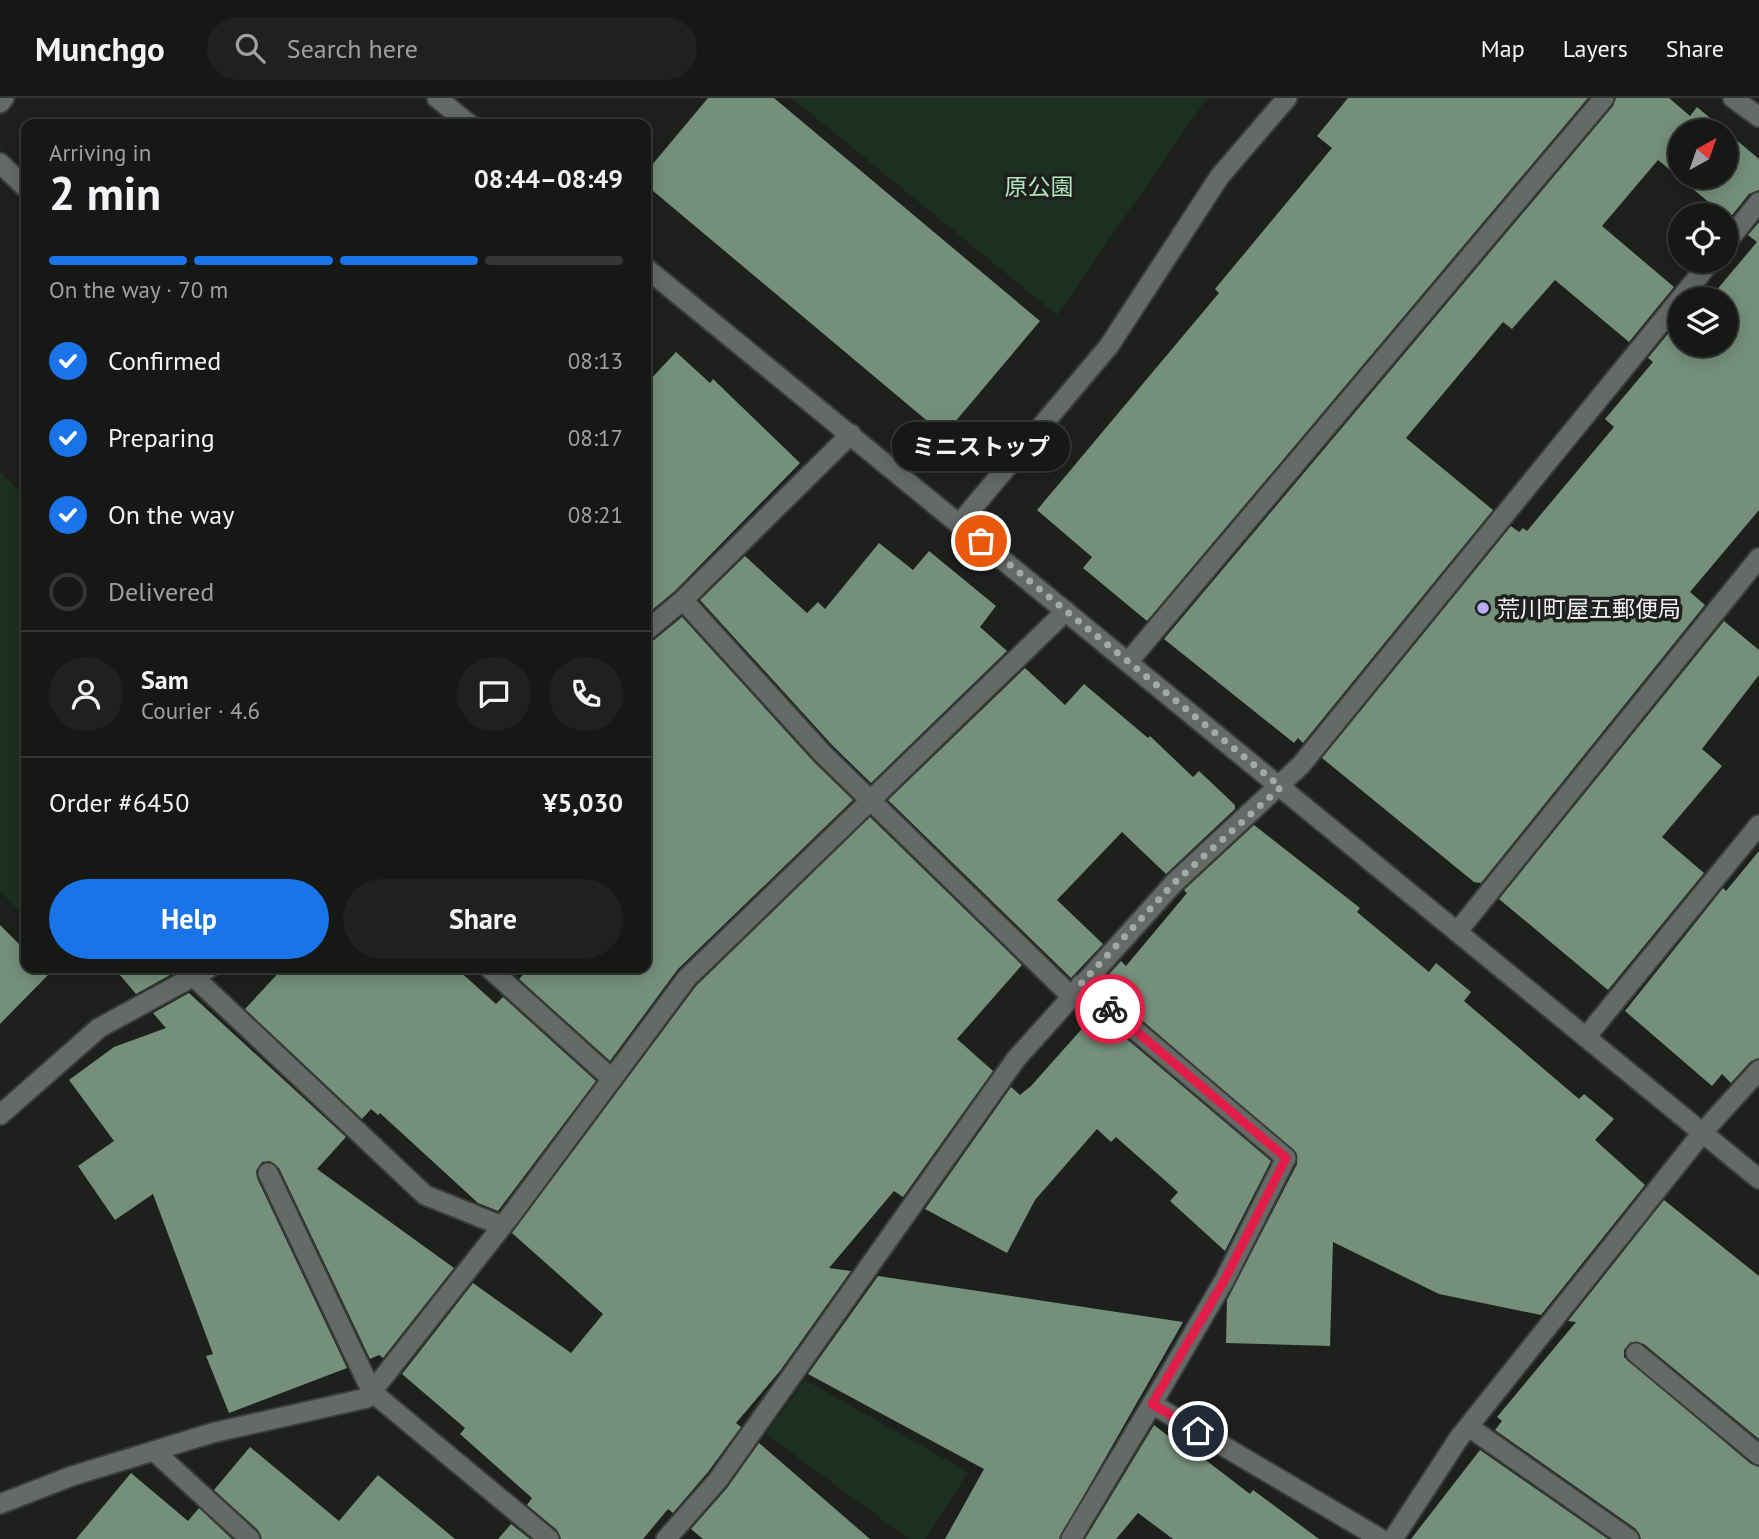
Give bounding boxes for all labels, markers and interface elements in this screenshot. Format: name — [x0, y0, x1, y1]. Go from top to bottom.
search box — [207, 17, 697, 80]
text: Munchgo — [35, 27, 165, 70]
icon: search — [231, 29, 269, 67]
text: Search here — [287, 32, 418, 65]
text: Map — [1481, 33, 1525, 64]
text: Layers — [1563, 33, 1628, 64]
text: Share — [1666, 33, 1724, 64]
north arrow — [1668, 119, 1738, 189]
map controls — [1668, 119, 1738, 357]
text: Arriving in — [49, 138, 151, 167]
text: 08:44–08:49 — [474, 162, 623, 195]
text: 2 min — [49, 163, 161, 223]
park label: 原公園 — [1005, 172, 1074, 201]
button: locate — [1668, 203, 1738, 273]
text: On the way · 70 m — [49, 275, 228, 304]
button: layers — [1668, 287, 1738, 357]
icon: check — [49, 342, 87, 380]
text: Confirmed — [108, 344, 221, 377]
text: 08:13 — [568, 346, 623, 375]
icon: check — [49, 419, 87, 457]
text: Preparing — [108, 421, 215, 454]
callout: ミニストップ — [892, 422, 1070, 471]
text: 08:17 — [568, 423, 623, 452]
text: ミニストップ — [912, 432, 1050, 461]
icon: check — [49, 496, 87, 534]
text: On the way — [108, 498, 234, 531]
text: 08:21 — [568, 500, 623, 529]
pin — [951, 511, 1011, 571]
icon: bag — [962, 522, 1000, 560]
text: Delivered — [108, 575, 214, 608]
place label: 荒川町屋五郵便局 — [1497, 594, 1681, 623]
marker: 荒川町屋五郵便局 — [1475, 600, 1491, 616]
button: person — [49, 657, 123, 731]
button: chat — [457, 657, 531, 731]
button: phone — [549, 657, 623, 731]
text: Sam — [141, 663, 189, 696]
text: Courier · 4.6 — [141, 696, 260, 725]
text: Order #6450 — [49, 786, 189, 819]
text: ¥5,030 — [543, 786, 623, 819]
button: Help — [49, 879, 329, 959]
button: Share — [343, 879, 623, 959]
courier — [1075, 974, 1145, 1044]
icon: bike — [1091, 990, 1129, 1028]
pin — [1168, 1401, 1228, 1461]
icon: home — [1179, 1412, 1217, 1450]

